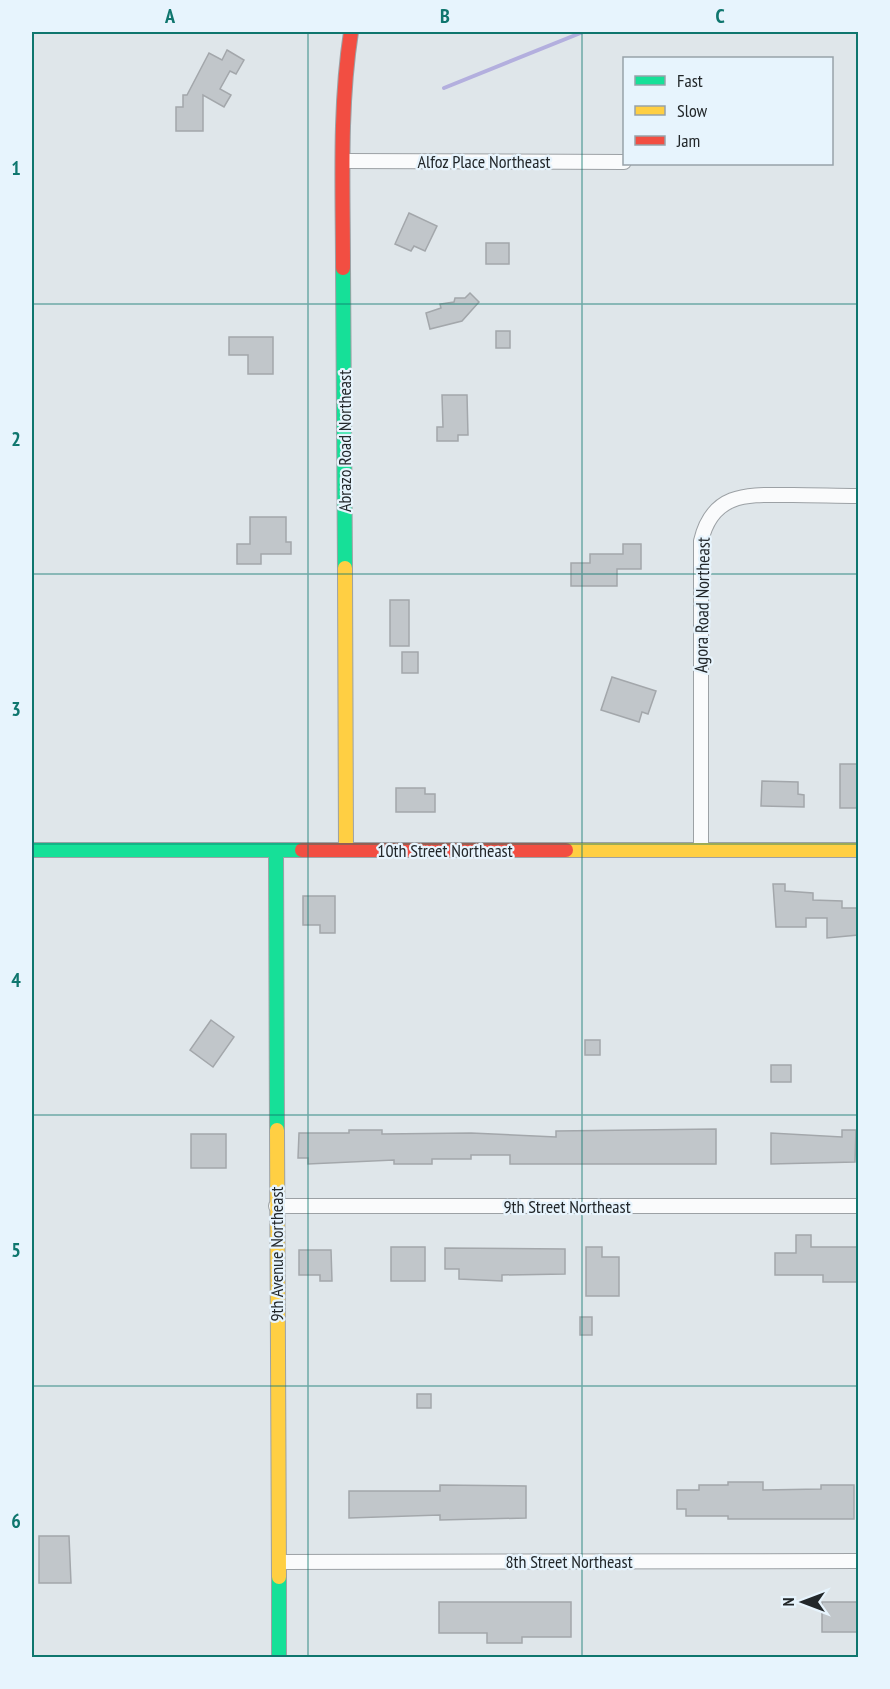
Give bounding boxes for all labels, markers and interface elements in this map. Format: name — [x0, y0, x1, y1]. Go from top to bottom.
text: A — [164, 3, 176, 29]
text: B — [440, 3, 450, 29]
text: C — [715, 3, 725, 29]
legend — [623, 57, 833, 165]
text: Fast — [677, 69, 703, 92]
text: Slow — [677, 99, 708, 122]
text: Jam — [676, 129, 700, 152]
street label: Alfoz Place Northeast — [418, 150, 550, 173]
text: 1 — [11, 155, 21, 181]
street label: Abrazo Road Northeast — [333, 370, 356, 512]
text: 2 — [11, 426, 21, 452]
street label: Agora Road Northeast — [689, 537, 715, 673]
text: 3 — [11, 696, 21, 722]
street label: 10th Street Northeast — [377, 839, 513, 862]
text: 4 — [11, 967, 21, 993]
street label: 9th Avenue Northeast — [265, 1186, 288, 1322]
street label: 9th Street Northeast — [503, 1195, 631, 1218]
text: 5 — [11, 1237, 21, 1263]
text: 6 — [11, 1508, 21, 1534]
street label: 8th Street Northeast — [505, 1550, 633, 1573]
north arrow — [773, 1572, 833, 1632]
text: N — [778, 1598, 798, 1606]

